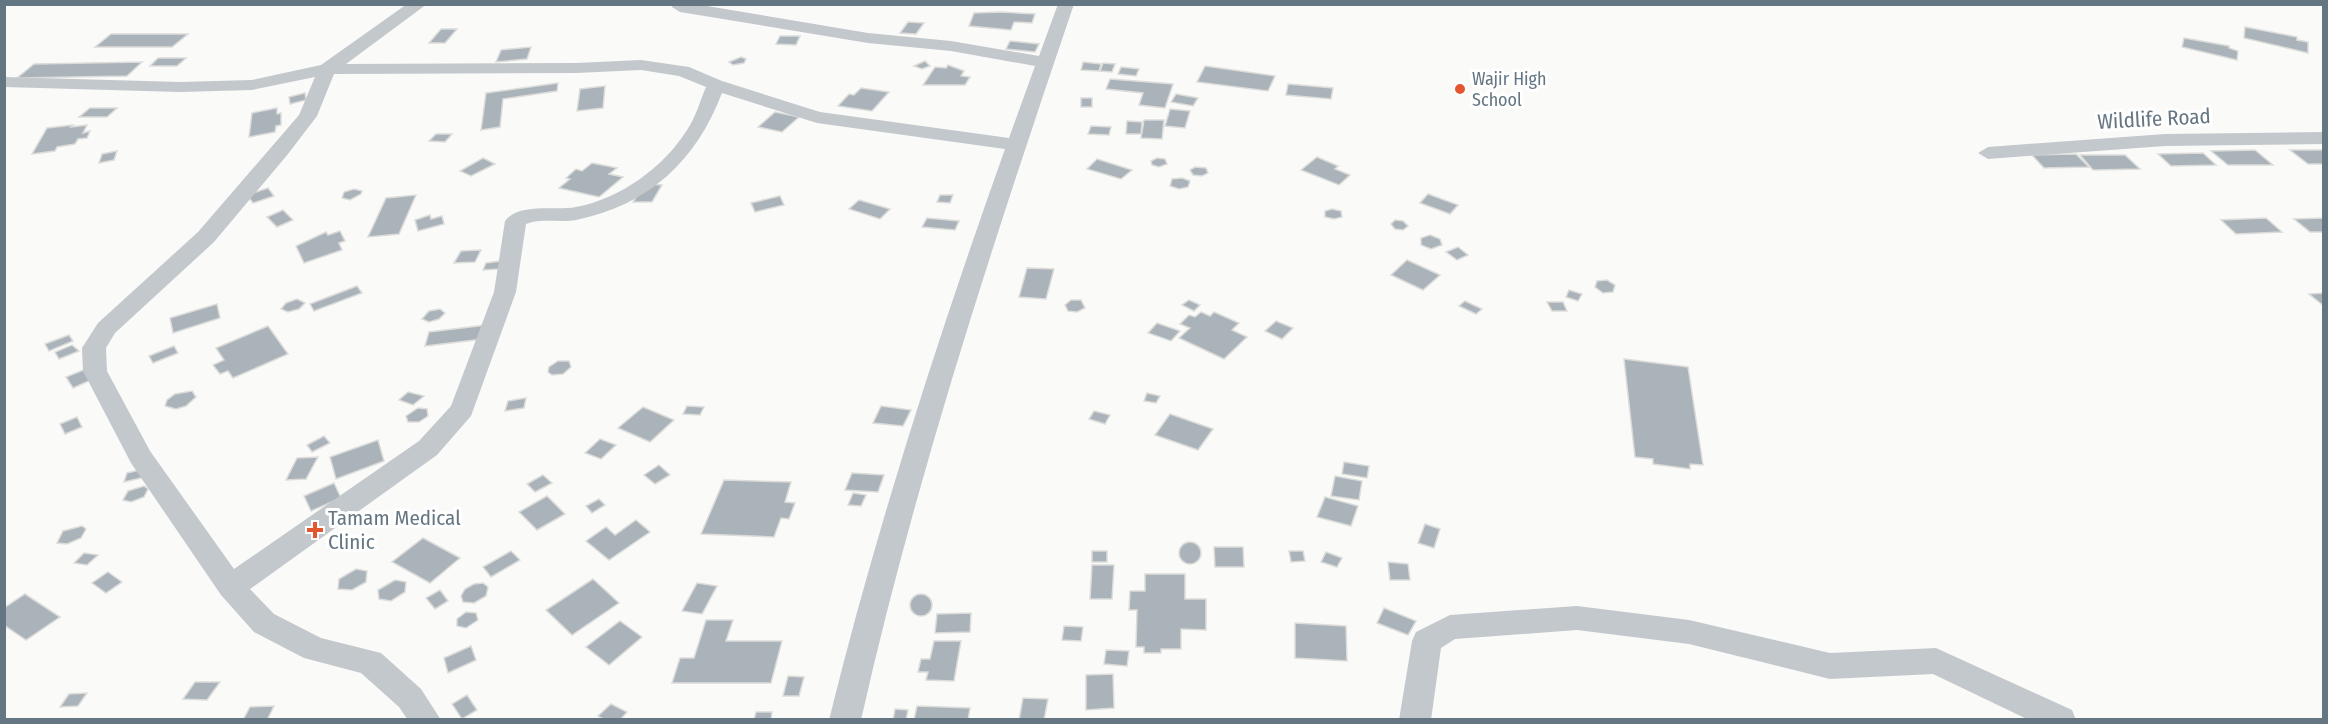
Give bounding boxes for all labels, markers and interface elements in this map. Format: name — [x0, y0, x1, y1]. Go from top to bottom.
place label: Wajir High School — [1472, 68, 1547, 111]
marker: Wajir High School — [1453, 82, 1467, 96]
street label: Wildlife Road — [2097, 103, 2211, 135]
place label: Tamam Medical Clinic — [328, 505, 461, 555]
marker: Tamam Medical Clinic — [306, 521, 324, 539]

